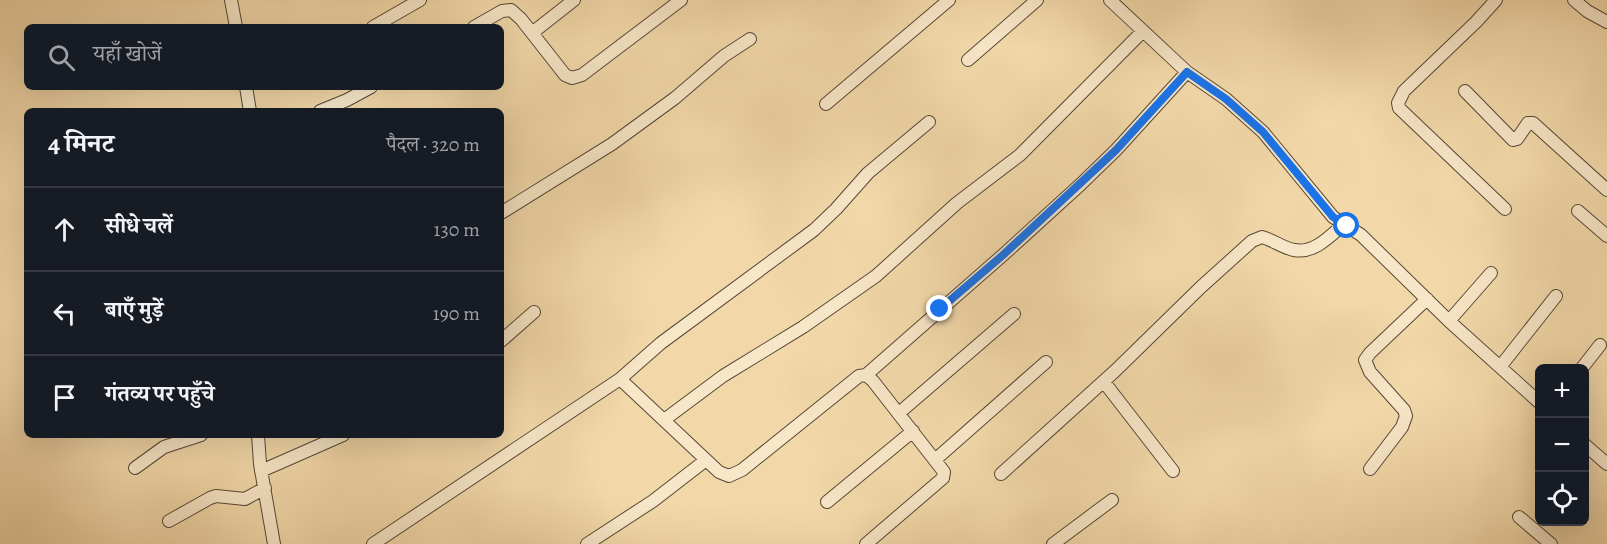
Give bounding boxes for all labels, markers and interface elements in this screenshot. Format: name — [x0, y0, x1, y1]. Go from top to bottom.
search box — [24, 24, 504, 90]
text: यहाँ खोजें — [93, 39, 162, 69]
icon: search — [45, 41, 78, 74]
text: 4 मिनट — [48, 126, 114, 161]
text: पैदल · 320 m — [386, 131, 480, 158]
text: सीधे चलें — [105, 211, 173, 241]
route start — [1333, 212, 1359, 238]
icon: ahead — [48, 213, 81, 246]
text: 130 m — [434, 216, 480, 243]
text: बाएँ मुड़ें — [105, 295, 163, 325]
route end — [926, 295, 952, 321]
icon: left — [48, 297, 81, 330]
text: 190 m — [433, 300, 480, 327]
map controls — [1535, 364, 1589, 526]
button: + — [1535, 364, 1589, 418]
text: गंतव्य पर पहुँचे — [105, 379, 214, 409]
icon: arrive — [48, 381, 81, 414]
button: − — [1535, 418, 1589, 472]
button: locate — [1535, 472, 1589, 526]

